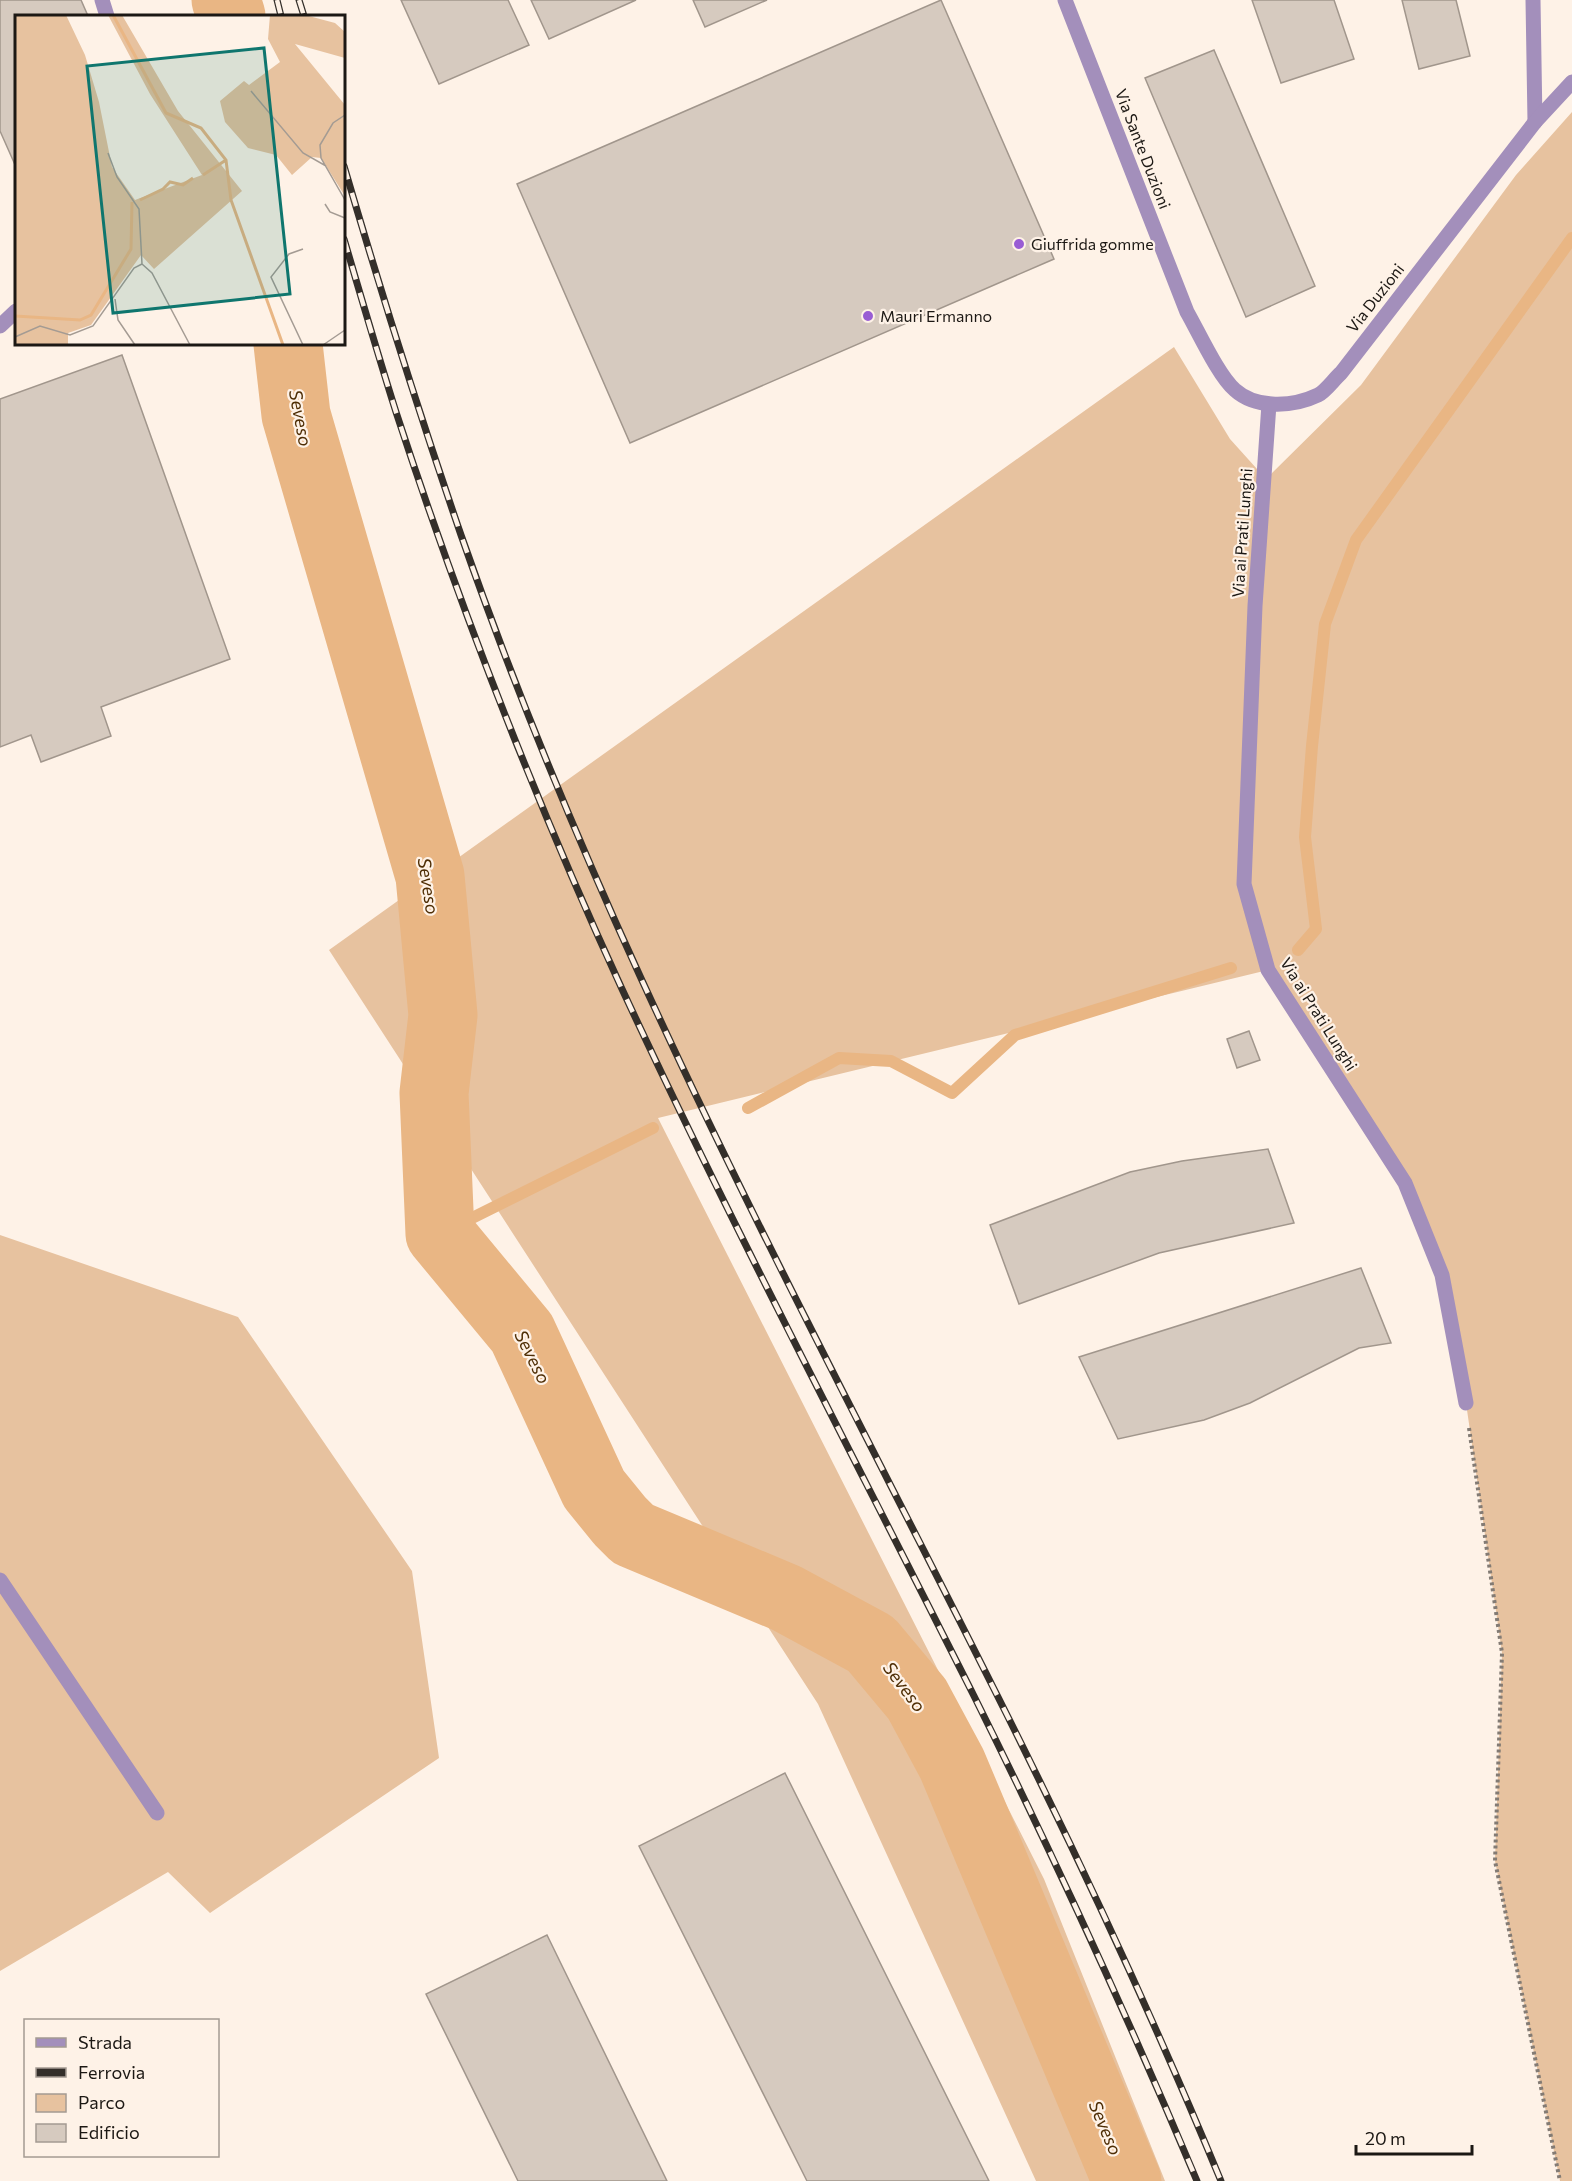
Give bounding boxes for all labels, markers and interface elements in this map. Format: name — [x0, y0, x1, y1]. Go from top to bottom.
inset map — [15, 15, 345, 345]
street label: Via Sante Duzioni — [1112, 86, 1175, 212]
place label: Giuffrida gomme — [1031, 234, 1154, 253]
marker: Giuffrida gomme — [1012, 237, 1026, 251]
street label: Via Duzioni — [1342, 259, 1407, 336]
place label: Mauri Ermanno — [880, 306, 992, 325]
marker: Mauri Ermanno — [861, 309, 875, 323]
water label: Seveso — [285, 388, 317, 448]
street label: Via ai Prati Lunghi — [1228, 468, 1256, 598]
water label: Seveso — [414, 856, 444, 916]
street label: Via ai Prati Lunghi — [1277, 954, 1362, 1074]
water label: Seveso — [510, 1326, 556, 1387]
water label: Seveso — [879, 1657, 931, 1716]
legend — [24, 2019, 219, 2157]
text: Strada — [78, 2031, 132, 2053]
text: Ferrovia — [78, 2061, 145, 2083]
text: Parco — [78, 2091, 125, 2113]
water label: Seveso — [1085, 2097, 1127, 2158]
scale bar — [1356, 2118, 1472, 2156]
text: Edificio — [78, 2121, 140, 2143]
text: 20 m — [1365, 2127, 1406, 2149]

